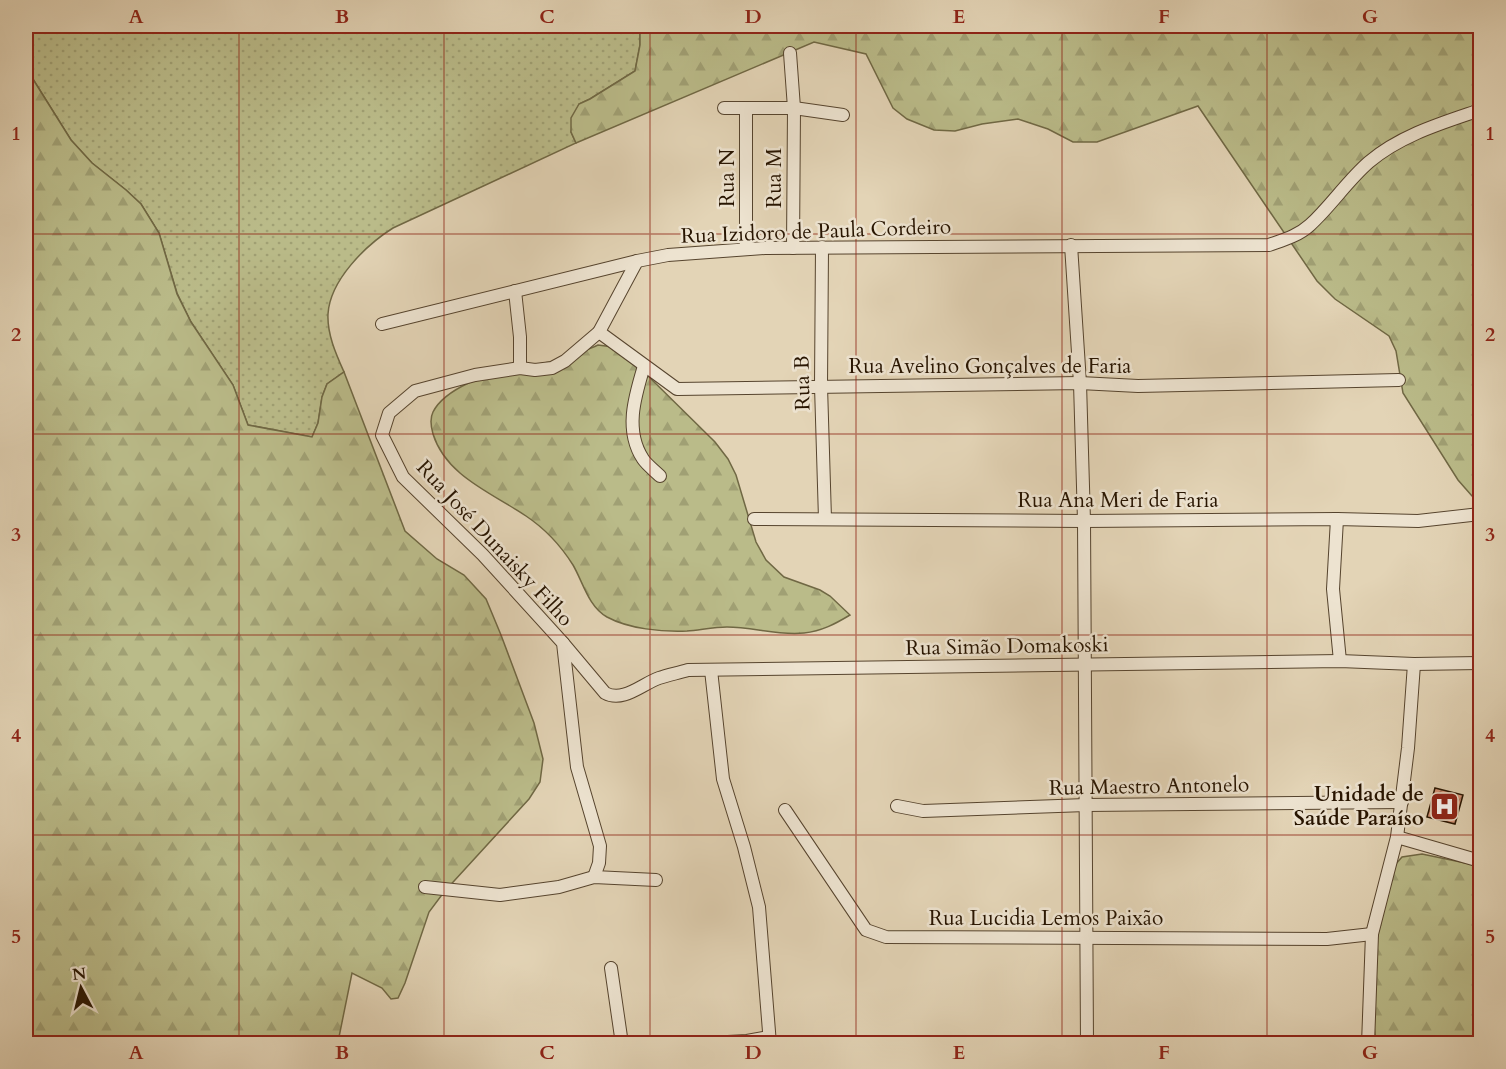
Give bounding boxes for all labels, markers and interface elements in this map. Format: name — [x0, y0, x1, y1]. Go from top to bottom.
text: A — [128, 3, 144, 30]
text: B — [335, 3, 349, 30]
text: C — [539, 3, 555, 30]
text: D — [744, 3, 762, 30]
text: E — [953, 3, 965, 30]
text: F — [1158, 3, 1170, 30]
text: G — [1362, 3, 1378, 30]
text: 1 — [11, 120, 21, 147]
text: 1 — [1485, 120, 1495, 147]
street label: Rua M — [760, 147, 789, 208]
street label: Rua N — [713, 149, 742, 207]
street label: Rua Izidoro de Paula Cordeiro — [680, 212, 952, 251]
text: 2 — [11, 321, 21, 348]
text: 2 — [1485, 321, 1495, 348]
street label: Rua Avelino Gonçalves de Faria — [849, 352, 1131, 381]
street label: Rua B — [788, 355, 817, 411]
street label: Rua José Dunaisky Filho — [410, 454, 580, 633]
street label: Rua Ana Meri de Faria — [1018, 486, 1218, 515]
text: 3 — [11, 521, 21, 548]
text: 3 — [1485, 521, 1495, 548]
street label: Rua Simão Domakoski — [905, 630, 1109, 663]
text: 4 — [11, 722, 21, 749]
text: 4 — [1485, 722, 1495, 749]
street label: Rua Maestro Antonelo — [1049, 770, 1250, 803]
place label: Unidade de Saúde Paraíso — [1294, 780, 1424, 833]
hospital icon: Unidade de Saúde Paraíso — [1429, 790, 1461, 822]
street label: Rua Lucidia Lemos Paixão — [929, 904, 1163, 933]
text: 5 — [11, 923, 21, 950]
text: 5 — [1485, 923, 1495, 950]
north arrow — [51, 958, 111, 1018]
text: N — [71, 962, 88, 986]
text: A — [128, 1039, 144, 1066]
text: B — [335, 1039, 349, 1066]
text: C — [539, 1039, 555, 1066]
text: D — [744, 1039, 762, 1066]
text: E — [953, 1039, 965, 1066]
text: F — [1158, 1039, 1170, 1066]
text: G — [1362, 1039, 1378, 1066]

